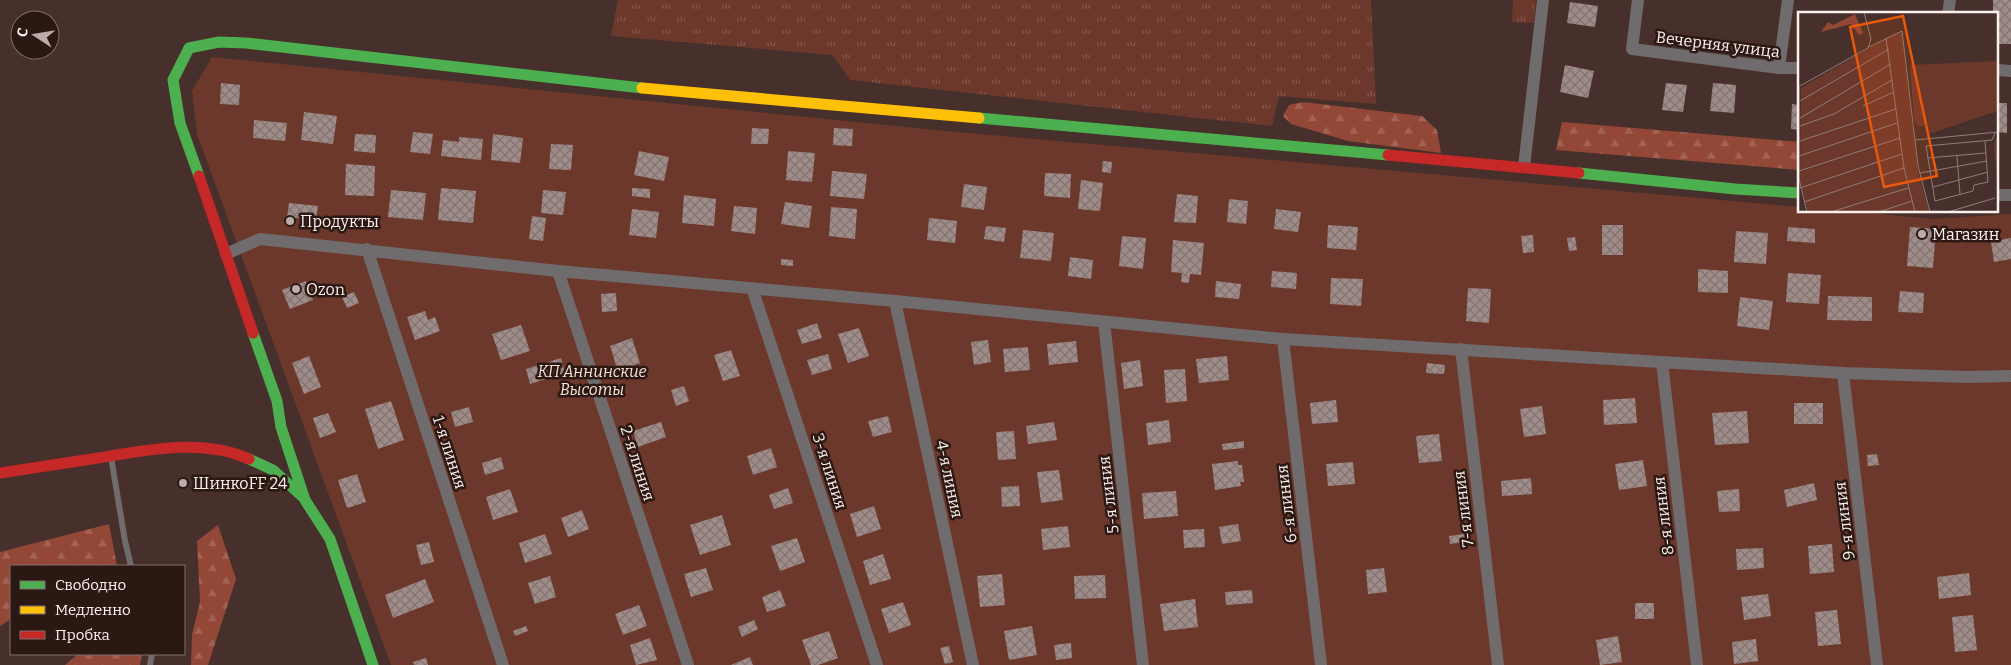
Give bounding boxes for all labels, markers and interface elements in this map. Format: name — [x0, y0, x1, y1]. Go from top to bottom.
north arrow — [10, 10, 60, 60]
inset map — [1798, 12, 1998, 212]
text: С — [14, 26, 32, 39]
street label: Вечерняя улица — [1655, 27, 1781, 62]
place label: Продукты — [300, 212, 379, 231]
marker: Продукты — [284, 215, 296, 227]
place label: Магазин — [1932, 225, 1999, 244]
marker: Магазин — [1916, 228, 1928, 240]
place label: Ozon — [306, 280, 345, 299]
marker: Ozon — [290, 283, 302, 295]
park label: КП Аннинские Высоты — [537, 362, 647, 399]
street label: 1-я линия — [429, 413, 470, 491]
street label: 2-я линия — [616, 423, 659, 503]
street label: 3-я линия — [808, 431, 851, 512]
street label: 4-я линия — [932, 439, 967, 520]
street label: 5-я линия — [1094, 455, 1123, 535]
street label: 6-я линия — [1272, 464, 1301, 544]
street label: 7-я линия — [1449, 470, 1478, 548]
place label: ШинкоFF 24 — [193, 474, 288, 493]
street label: 8-я линия — [1649, 475, 1678, 556]
marker: ШинкоFF 24 — [177, 477, 189, 489]
street label: 9-я линия — [1830, 481, 1859, 561]
legend — [10, 565, 185, 655]
text: Свободно — [55, 576, 126, 594]
text: Медленно — [55, 601, 131, 619]
text: Пробка — [55, 626, 110, 644]

